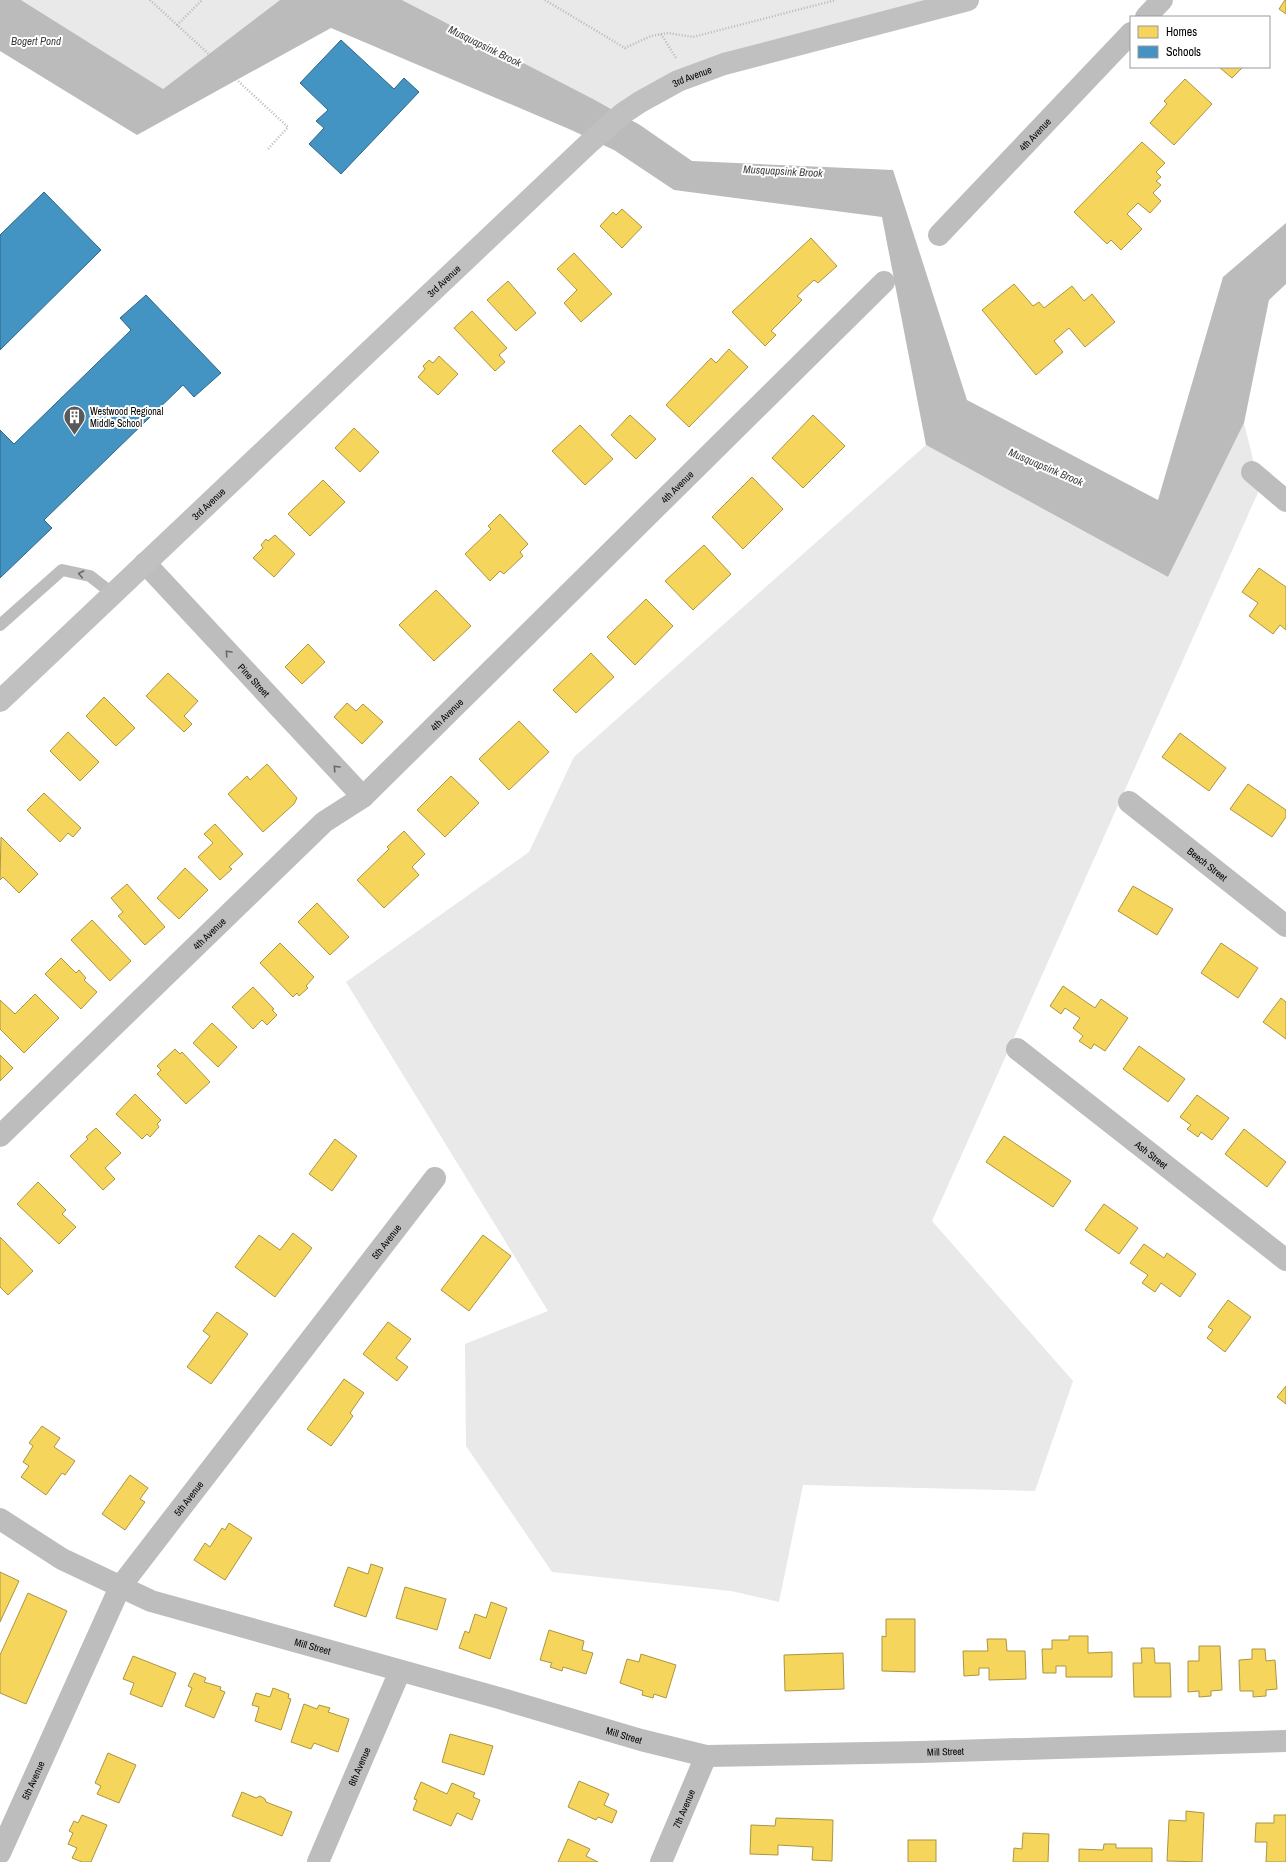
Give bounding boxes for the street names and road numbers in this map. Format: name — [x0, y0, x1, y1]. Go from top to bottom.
street label: 3rd Avenue — [670, 63, 714, 90]
street label: 4th Avenue — [1016, 115, 1054, 154]
street label: 3rd Avenue — [424, 262, 464, 300]
street label: 4th Avenue — [658, 468, 697, 506]
street label: 3rd Avenue — [189, 485, 229, 523]
street label: Pine Street — [235, 661, 273, 700]
street label: 4th Avenue — [428, 695, 466, 734]
street label: Beech Street — [1185, 845, 1230, 885]
street label: 4th Avenue — [190, 915, 229, 953]
street label: Ash Street — [1131, 1137, 1171, 1172]
street label: 5th Avenue — [369, 1221, 404, 1262]
street label: 5th Avenue — [171, 1478, 207, 1519]
street label: Mill Street — [293, 1635, 333, 1658]
street label: Mill Street — [604, 1724, 644, 1747]
street label: 6th Avenue — [345, 1745, 374, 1788]
street label: Mill Street — [927, 1745, 965, 1759]
street label: 5th Avenue — [19, 1759, 48, 1802]
street label: 7th Avenue — [670, 1787, 698, 1830]

